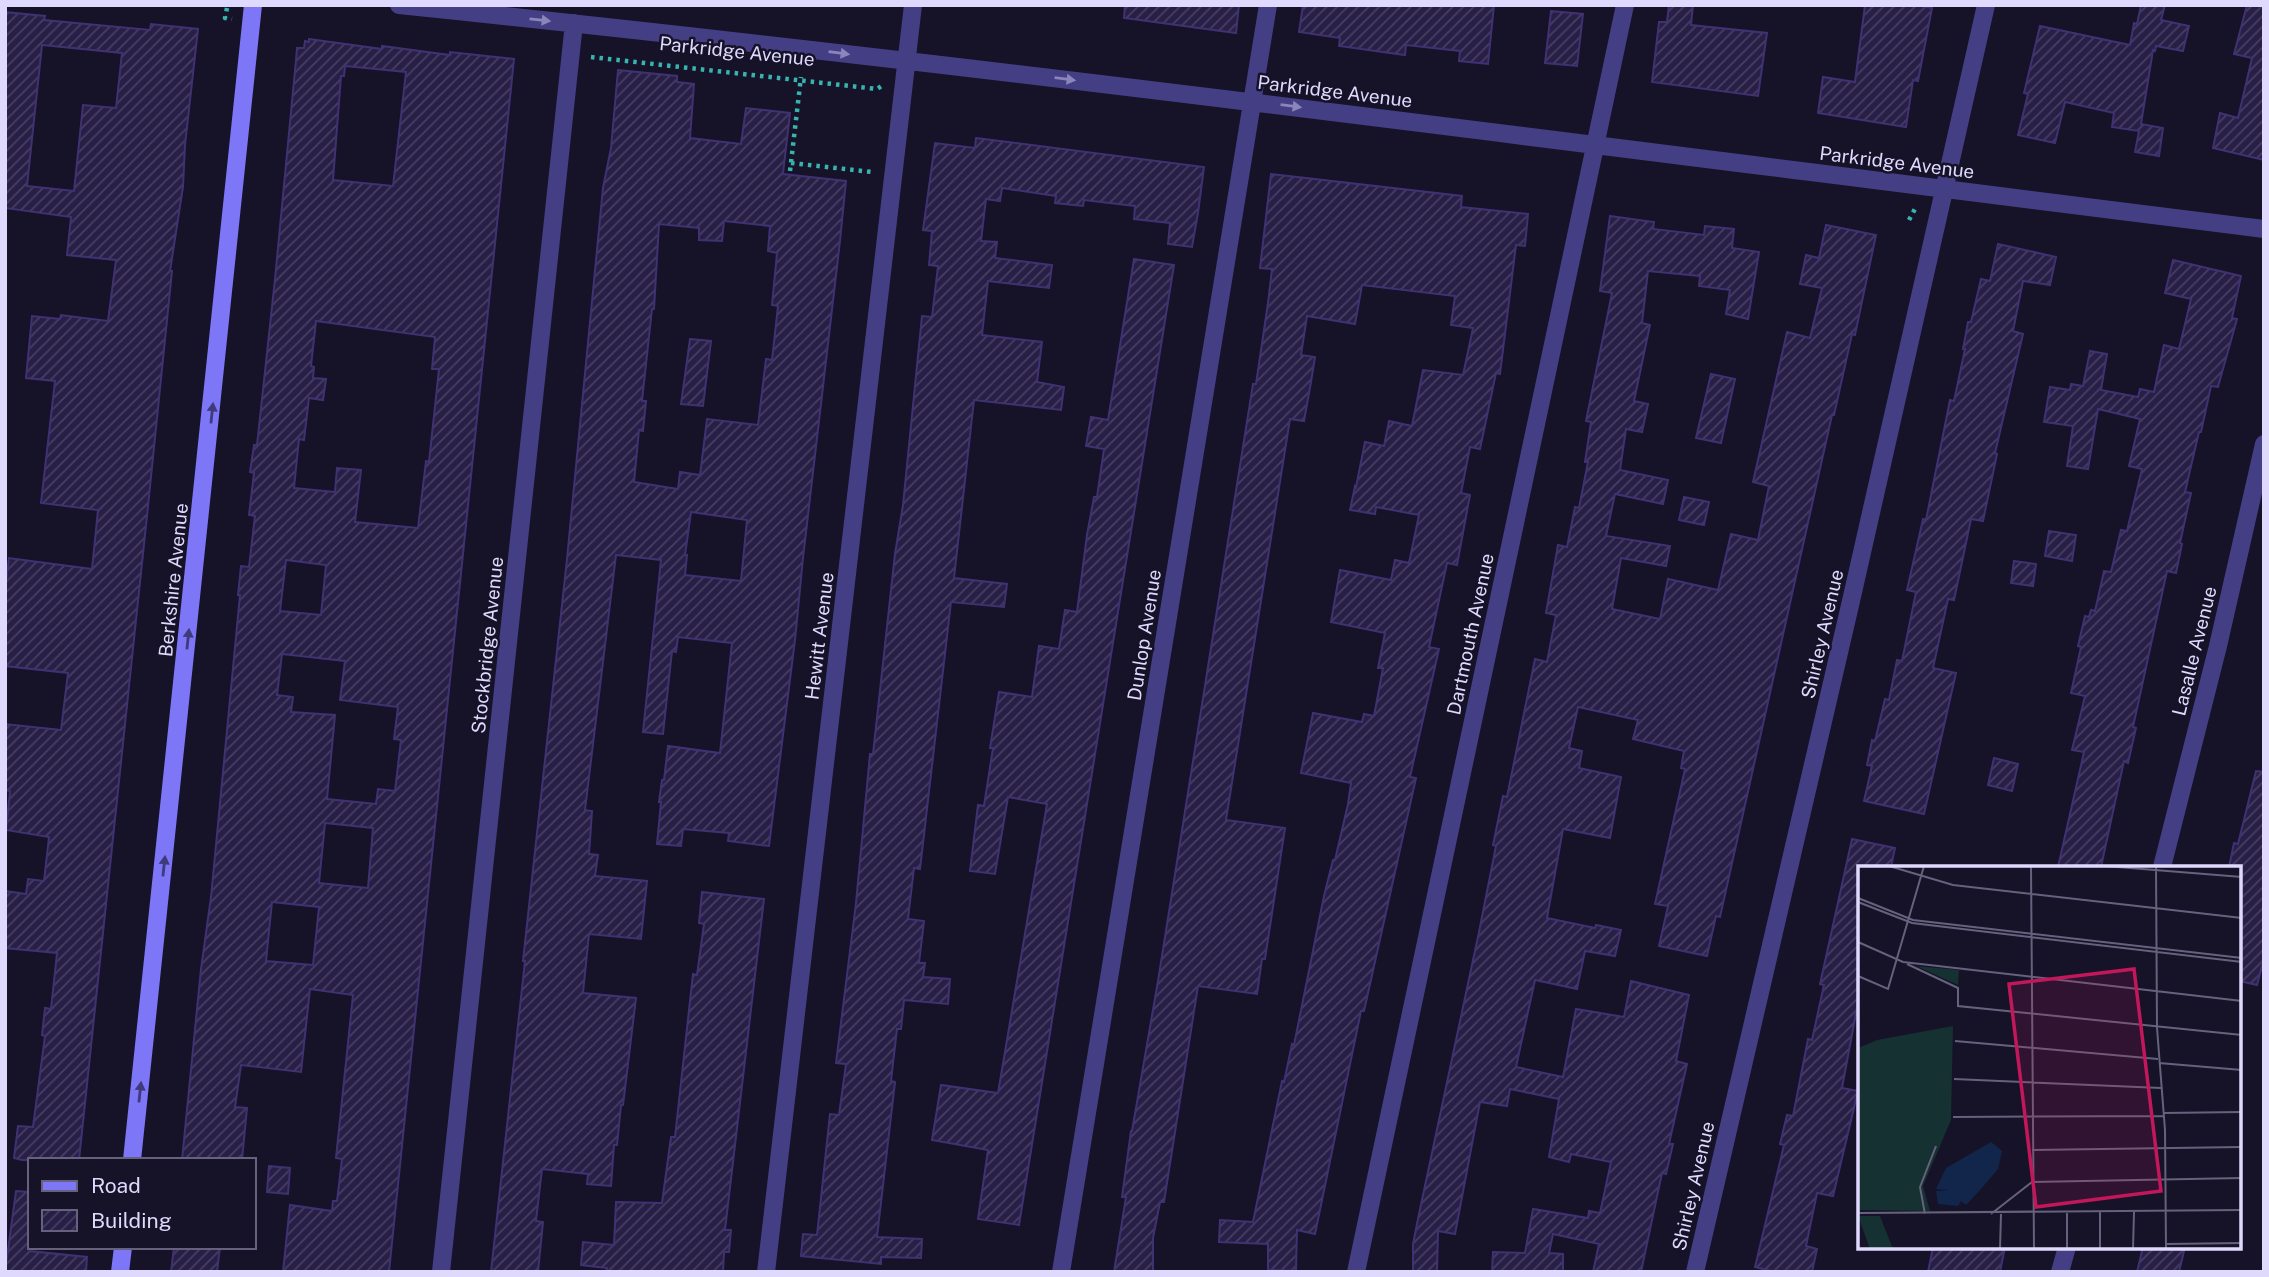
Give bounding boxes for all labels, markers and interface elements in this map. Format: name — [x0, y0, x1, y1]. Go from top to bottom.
one-way arrow — [529, 14, 551, 25]
street label: Parkridge Avenue — [658, 32, 816, 70]
one-way arrow — [829, 47, 851, 58]
street label: Parkridge Avenue — [1256, 71, 1414, 111]
one-way arrow — [1054, 74, 1076, 85]
one-way arrow — [1280, 101, 1302, 112]
street label: Parkridge Avenue — [1818, 142, 1976, 182]
one-way arrow — [206, 402, 217, 424]
street label: Berkshire Avenue — [154, 502, 192, 658]
street label: Dartmouth Avenue — [1442, 551, 1498, 717]
street label: Stockbridge Avenue — [467, 555, 507, 735]
street label: Shirley Avenue — [1796, 567, 1848, 701]
street label: Dunlop Avenue — [1123, 568, 1165, 702]
street label: Hewitt Avenue — [800, 571, 838, 701]
street label: Lasalle Avenue — [2167, 584, 2221, 718]
one-way arrow — [182, 628, 193, 650]
one-way arrow — [158, 854, 169, 876]
inset map — [1858, 866, 2241, 1249]
one-way arrow — [134, 1081, 145, 1103]
street label: Shirley Avenue — [1667, 1119, 1719, 1253]
legend — [28, 1158, 256, 1249]
text: Road — [91, 1173, 141, 1198]
text: Building — [91, 1208, 172, 1233]

